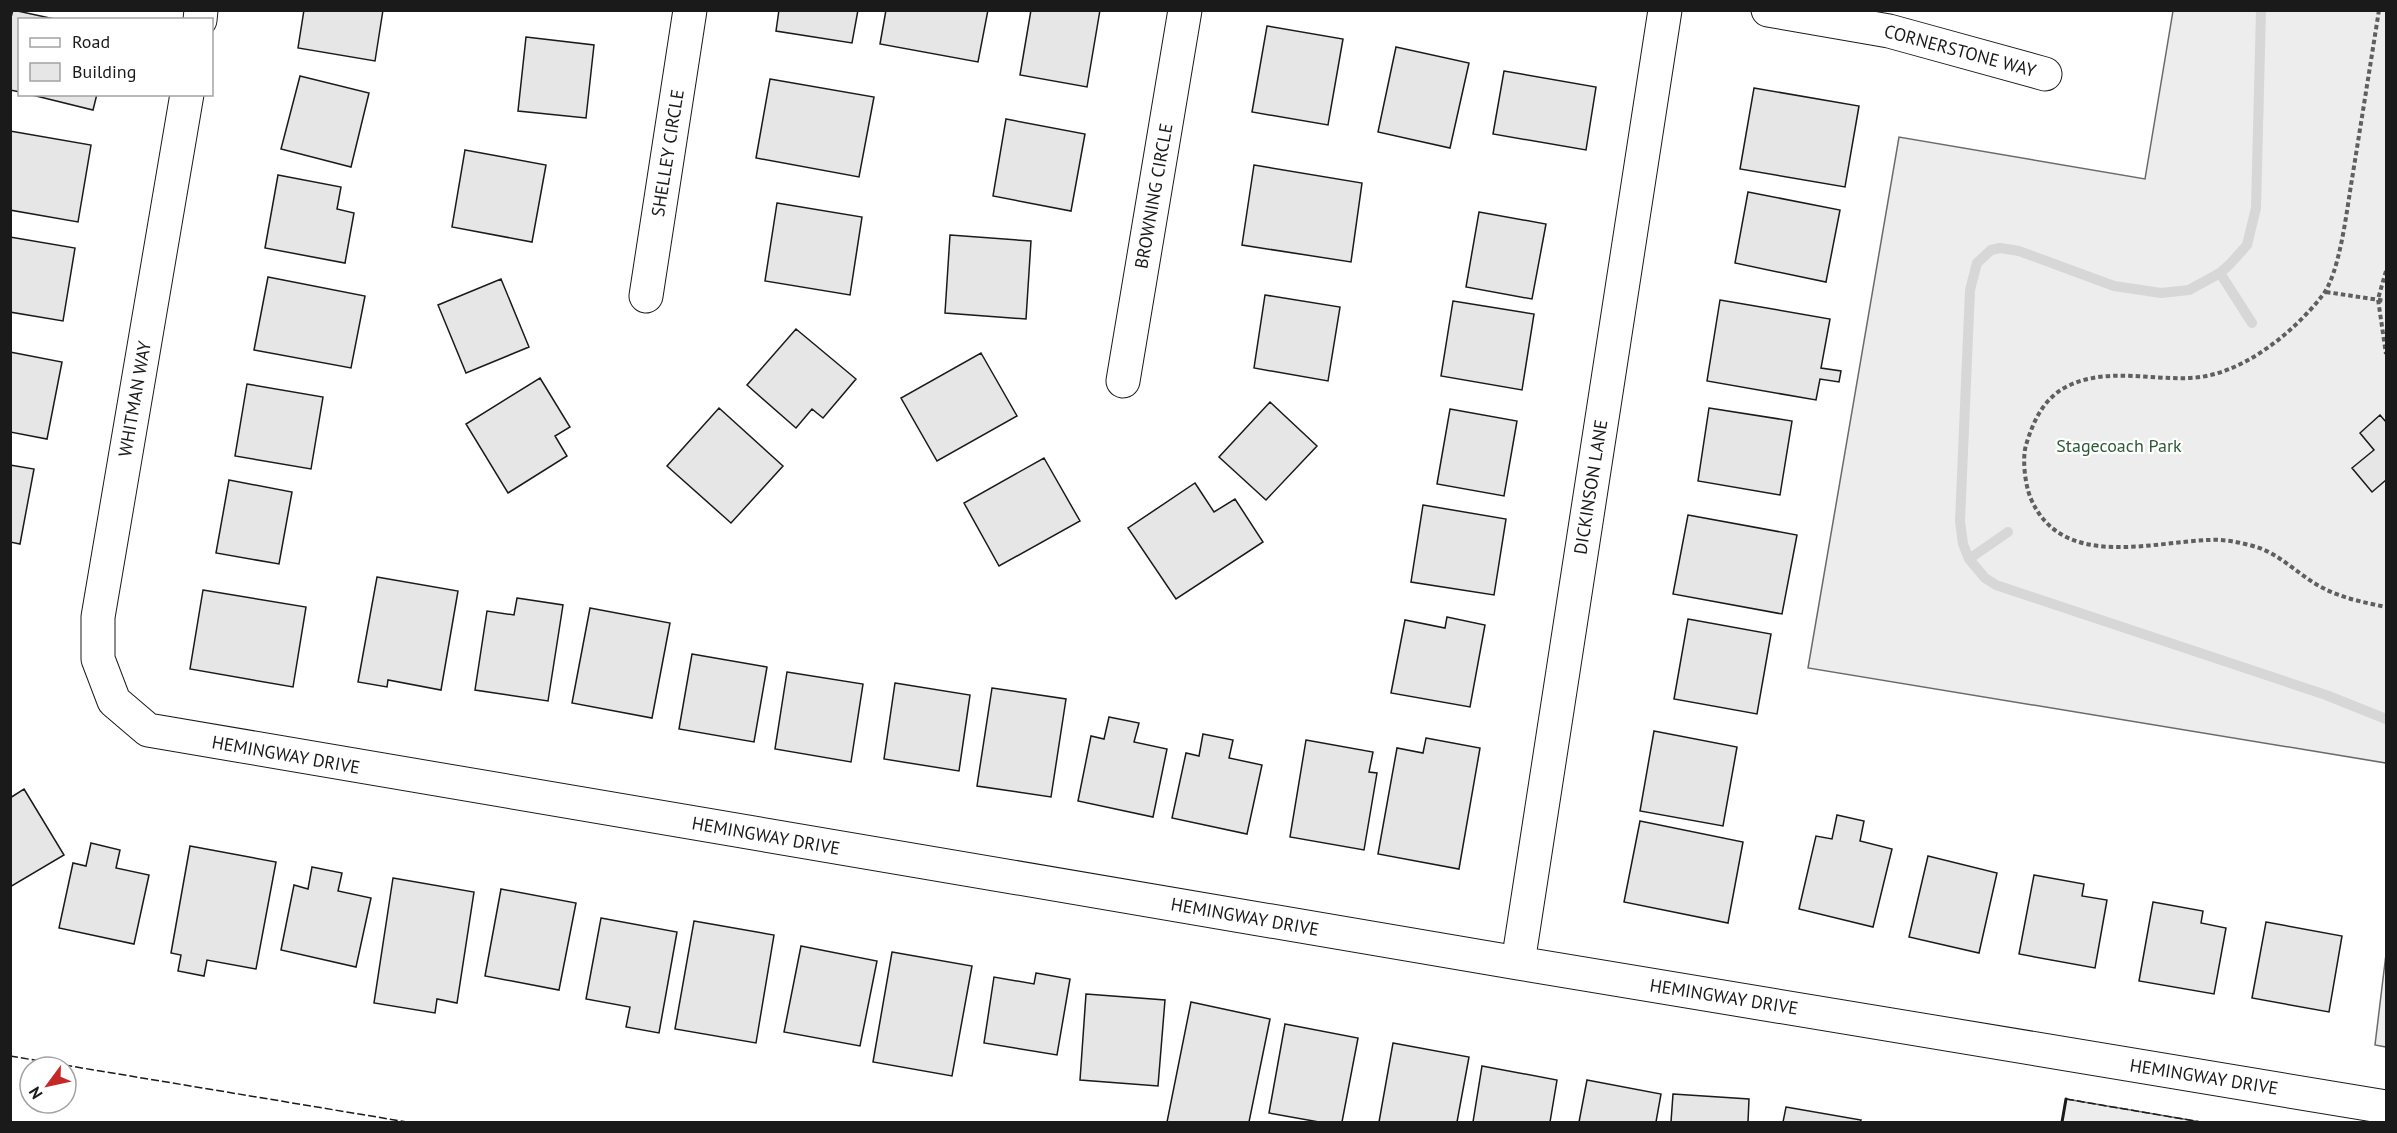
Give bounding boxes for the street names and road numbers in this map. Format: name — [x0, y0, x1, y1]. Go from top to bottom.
street label: CORNERSTONE WAY — [1882, 19, 2039, 82]
street label: SHELLEY CIRCLE — [646, 88, 689, 218]
street label: BROWNING CIRCLE — [1129, 121, 1178, 270]
street label: WHITMAN WAY — [113, 339, 156, 459]
street label: DICKINSON LANE — [1569, 418, 1613, 556]
street label: HEMINGWAY DRIVE — [210, 730, 362, 779]
street label: HEMINGWAY DRIVE — [690, 811, 842, 860]
street label: HEMINGWAY DRIVE — [1169, 892, 1321, 941]
street label: HEMINGWAY DRIVE — [1648, 973, 1800, 1020]
street label: HEMINGWAY DRIVE — [2128, 1053, 2280, 1100]

